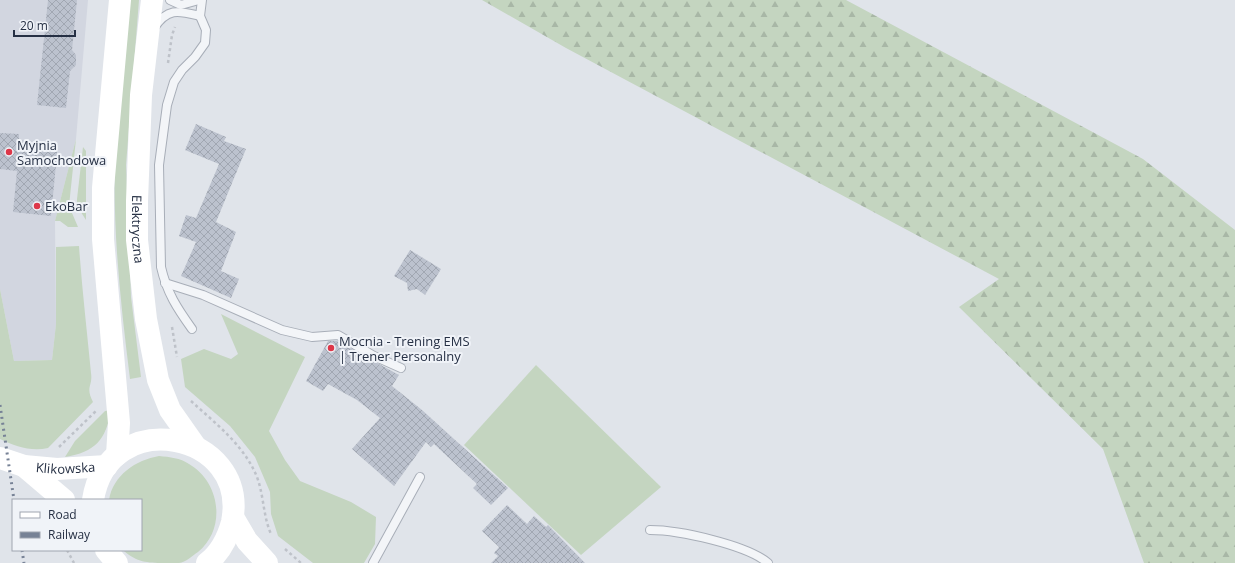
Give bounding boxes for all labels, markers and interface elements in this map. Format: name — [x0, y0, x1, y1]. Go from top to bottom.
scale bar — [14, 12, 75, 38]
text: 20 m — [20, 17, 48, 34]
place label: Myjnia Samochodowa — [17, 136, 106, 169]
marker: Myjnia Samochodowa — [4, 147, 14, 157]
street label: Elektryczna — [128, 195, 149, 265]
place label: EkoBar — [45, 197, 88, 215]
marker: EkoBar — [32, 201, 42, 211]
place label: Mocnia - Trening EMS | Trener Personalny — [339, 332, 470, 365]
marker: Mocnia - Trening EMS | Trener Personalny — [326, 343, 336, 353]
street label: Klikowska — [35, 458, 96, 478]
legend — [12, 499, 142, 551]
text: Road — [48, 506, 77, 523]
text: Railway — [48, 526, 91, 543]

